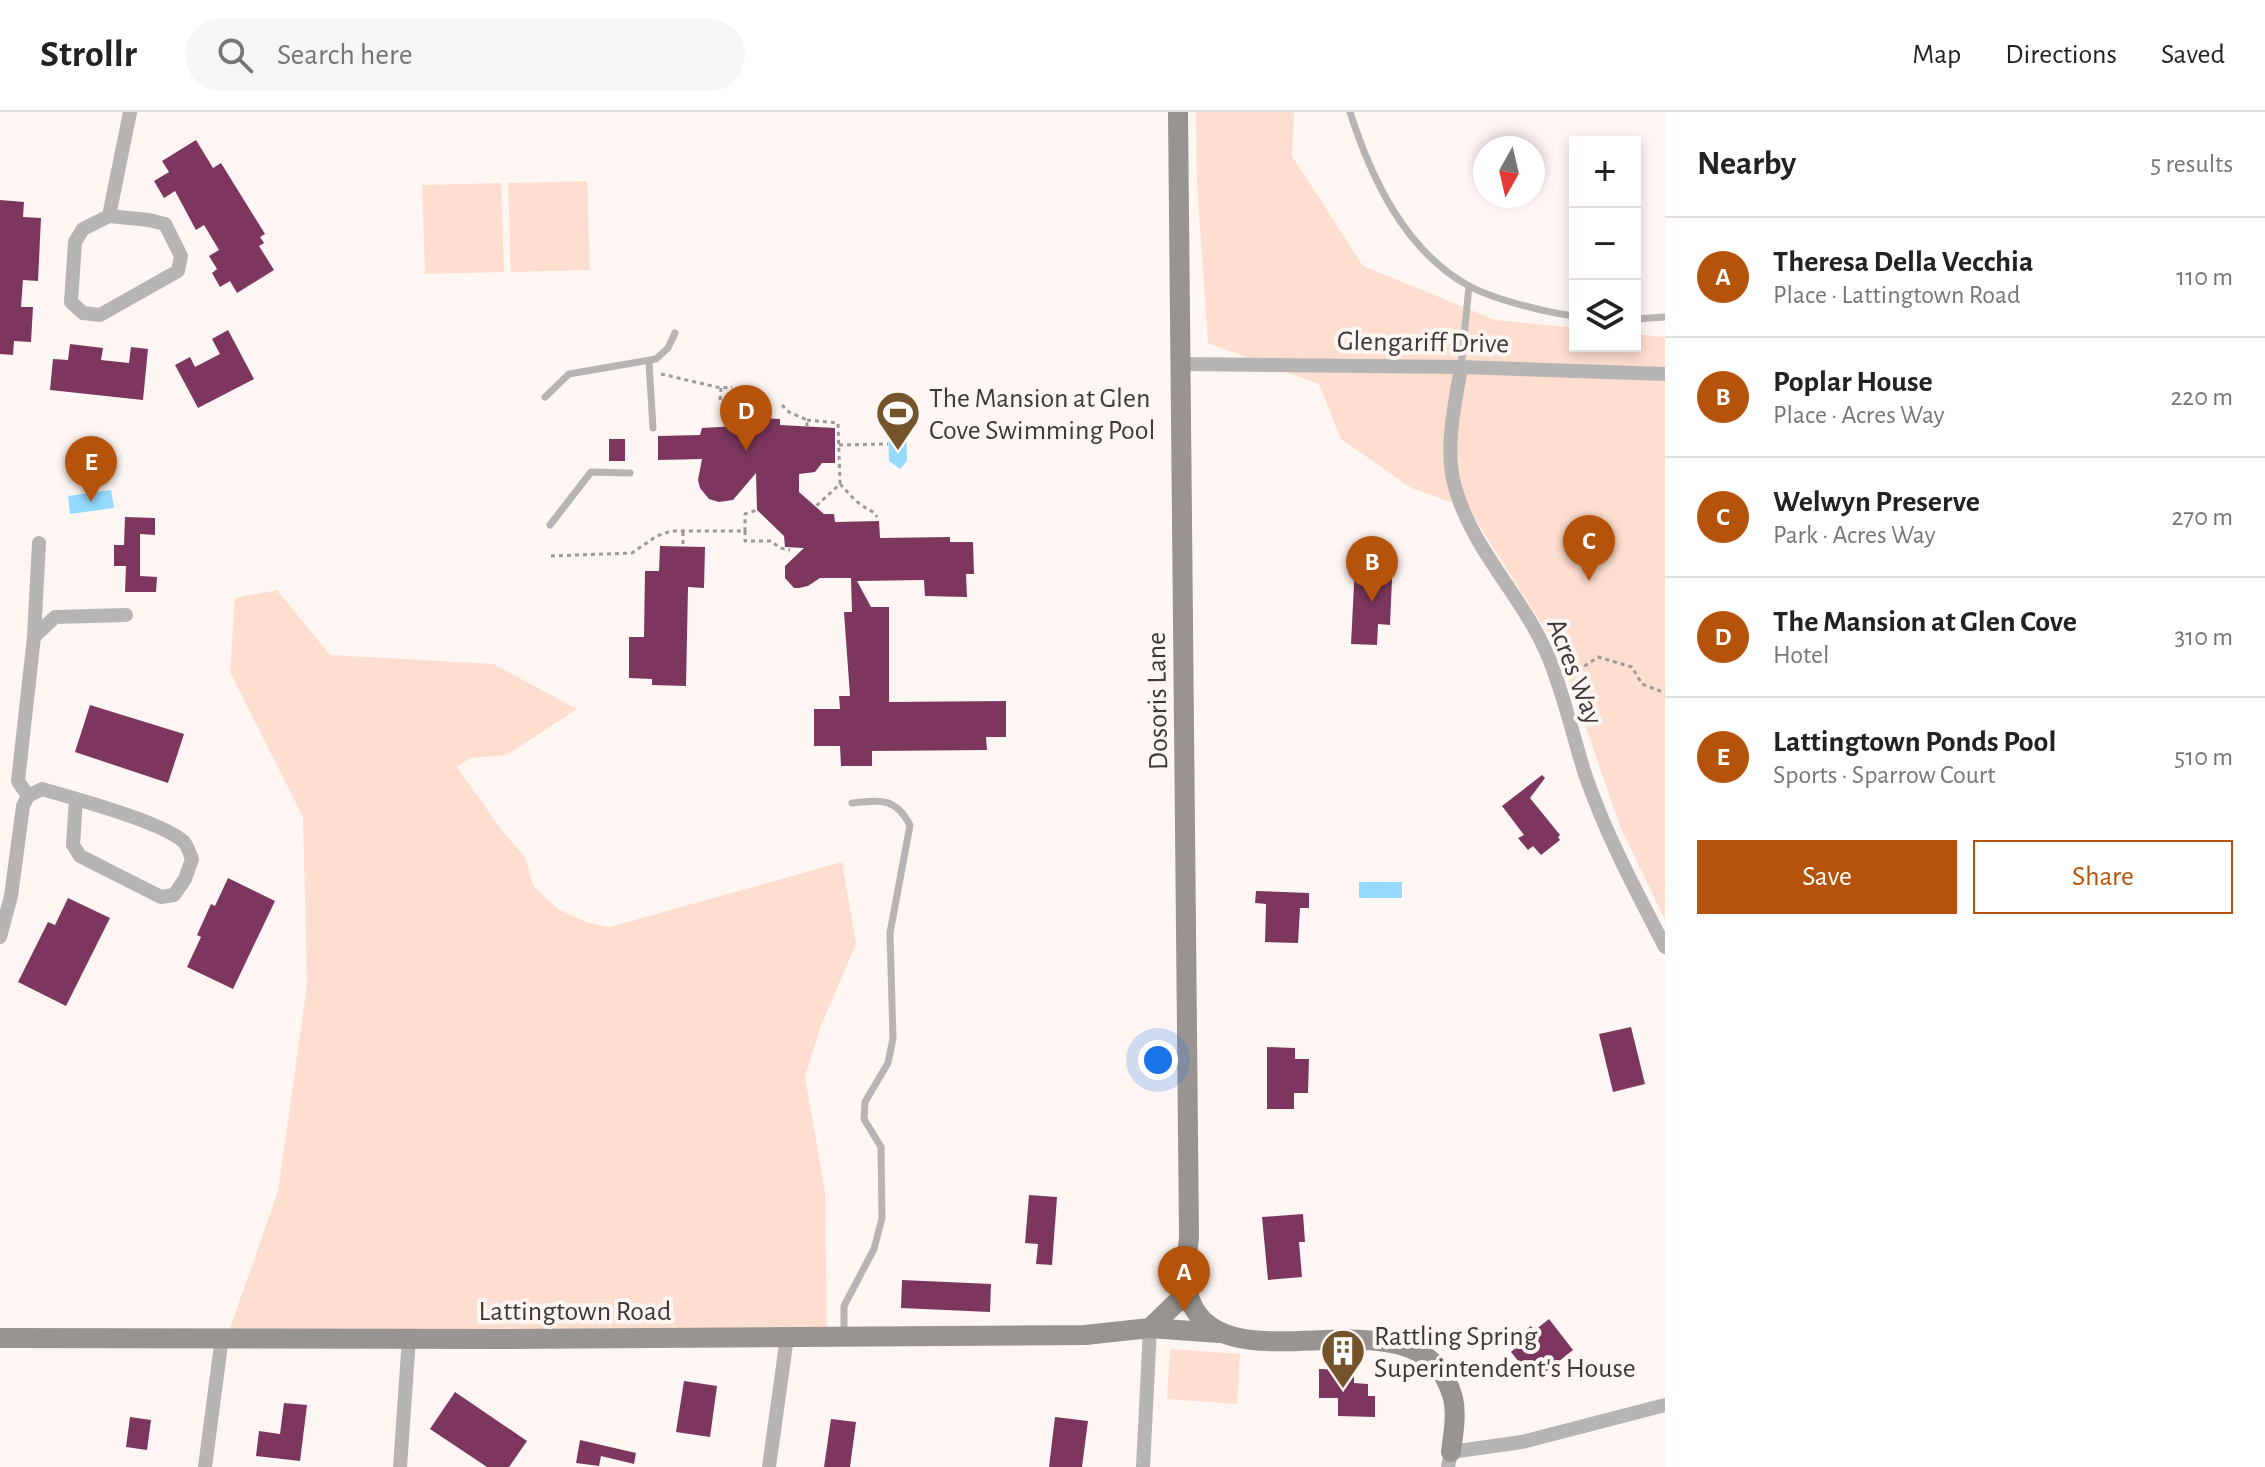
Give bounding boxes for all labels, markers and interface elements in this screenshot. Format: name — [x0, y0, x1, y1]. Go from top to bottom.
search box — [185, 19, 745, 91]
icon: search — [213, 33, 257, 77]
text: Strollr — [40, 36, 137, 74]
text: Search here — [277, 40, 413, 70]
text: Map — [1912, 41, 1961, 69]
text: Directions — [2005, 41, 2117, 69]
text: Saved — [2161, 41, 2225, 69]
north arrow — [1473, 136, 1545, 208]
map controls — [1569, 136, 1641, 352]
button: + — [1569, 136, 1641, 208]
text: Nearby — [1697, 147, 1796, 181]
text: 5 results — [2150, 151, 2233, 177]
button: − — [1569, 208, 1641, 280]
text: Theresa Della Vecchia — [1773, 247, 2033, 277]
text: A — [1715, 264, 1731, 290]
text: 110 m — [2176, 264, 2233, 290]
button: layers — [1569, 280, 1641, 352]
text: Place · Lattingtown Road — [1773, 282, 2021, 308]
street label: Glengariff Drive — [1337, 327, 1509, 359]
text: Poplar House — [1773, 367, 1933, 397]
text: B — [1715, 384, 1731, 410]
text: 220 m — [2171, 384, 2233, 410]
pin: D — [720, 385, 772, 451]
place label: The Mansion at Glen Cove Swimming Pool — [929, 385, 1155, 445]
sports icon: The Mansion at Glen Cove Swimming Pool — [874, 389, 922, 452]
text: Place · Acres Way — [1773, 402, 1945, 428]
pin: E — [65, 436, 117, 502]
text: Welwyn Preserve — [1773, 487, 1980, 517]
text: C — [1716, 504, 1730, 530]
text: 270 m — [2172, 504, 2233, 530]
pin: C — [1563, 515, 1615, 581]
text: Park · Acres Way — [1773, 522, 1936, 548]
pin: B — [1346, 536, 1398, 602]
text: The Mansion at Glen Cove — [1773, 607, 2077, 637]
street label: Acres Way — [1541, 615, 1607, 729]
text: D — [1714, 624, 1732, 650]
text: 310 m — [2175, 624, 2233, 650]
street label: Dosoris Lane — [1143, 632, 1173, 770]
text: Hotel — [1773, 642, 1829, 668]
text: Lattingtown Ponds Pool — [1773, 727, 2056, 757]
text: E — [1716, 744, 1730, 770]
text: 510 m — [2174, 744, 2233, 770]
text: Sports · Sparrow Court — [1773, 762, 1996, 788]
button: Save — [1697, 840, 1957, 914]
button: Share — [1973, 840, 2233, 914]
your location — [1138, 1040, 1178, 1080]
pin: A — [1158, 1246, 1210, 1312]
street label: Lattingtown Road — [479, 1298, 671, 1326]
place label: Rattling Spring Superintendent's House — [1374, 1323, 1636, 1383]
building icon: Rattling Spring Superintendent's House — [1319, 1327, 1367, 1390]

